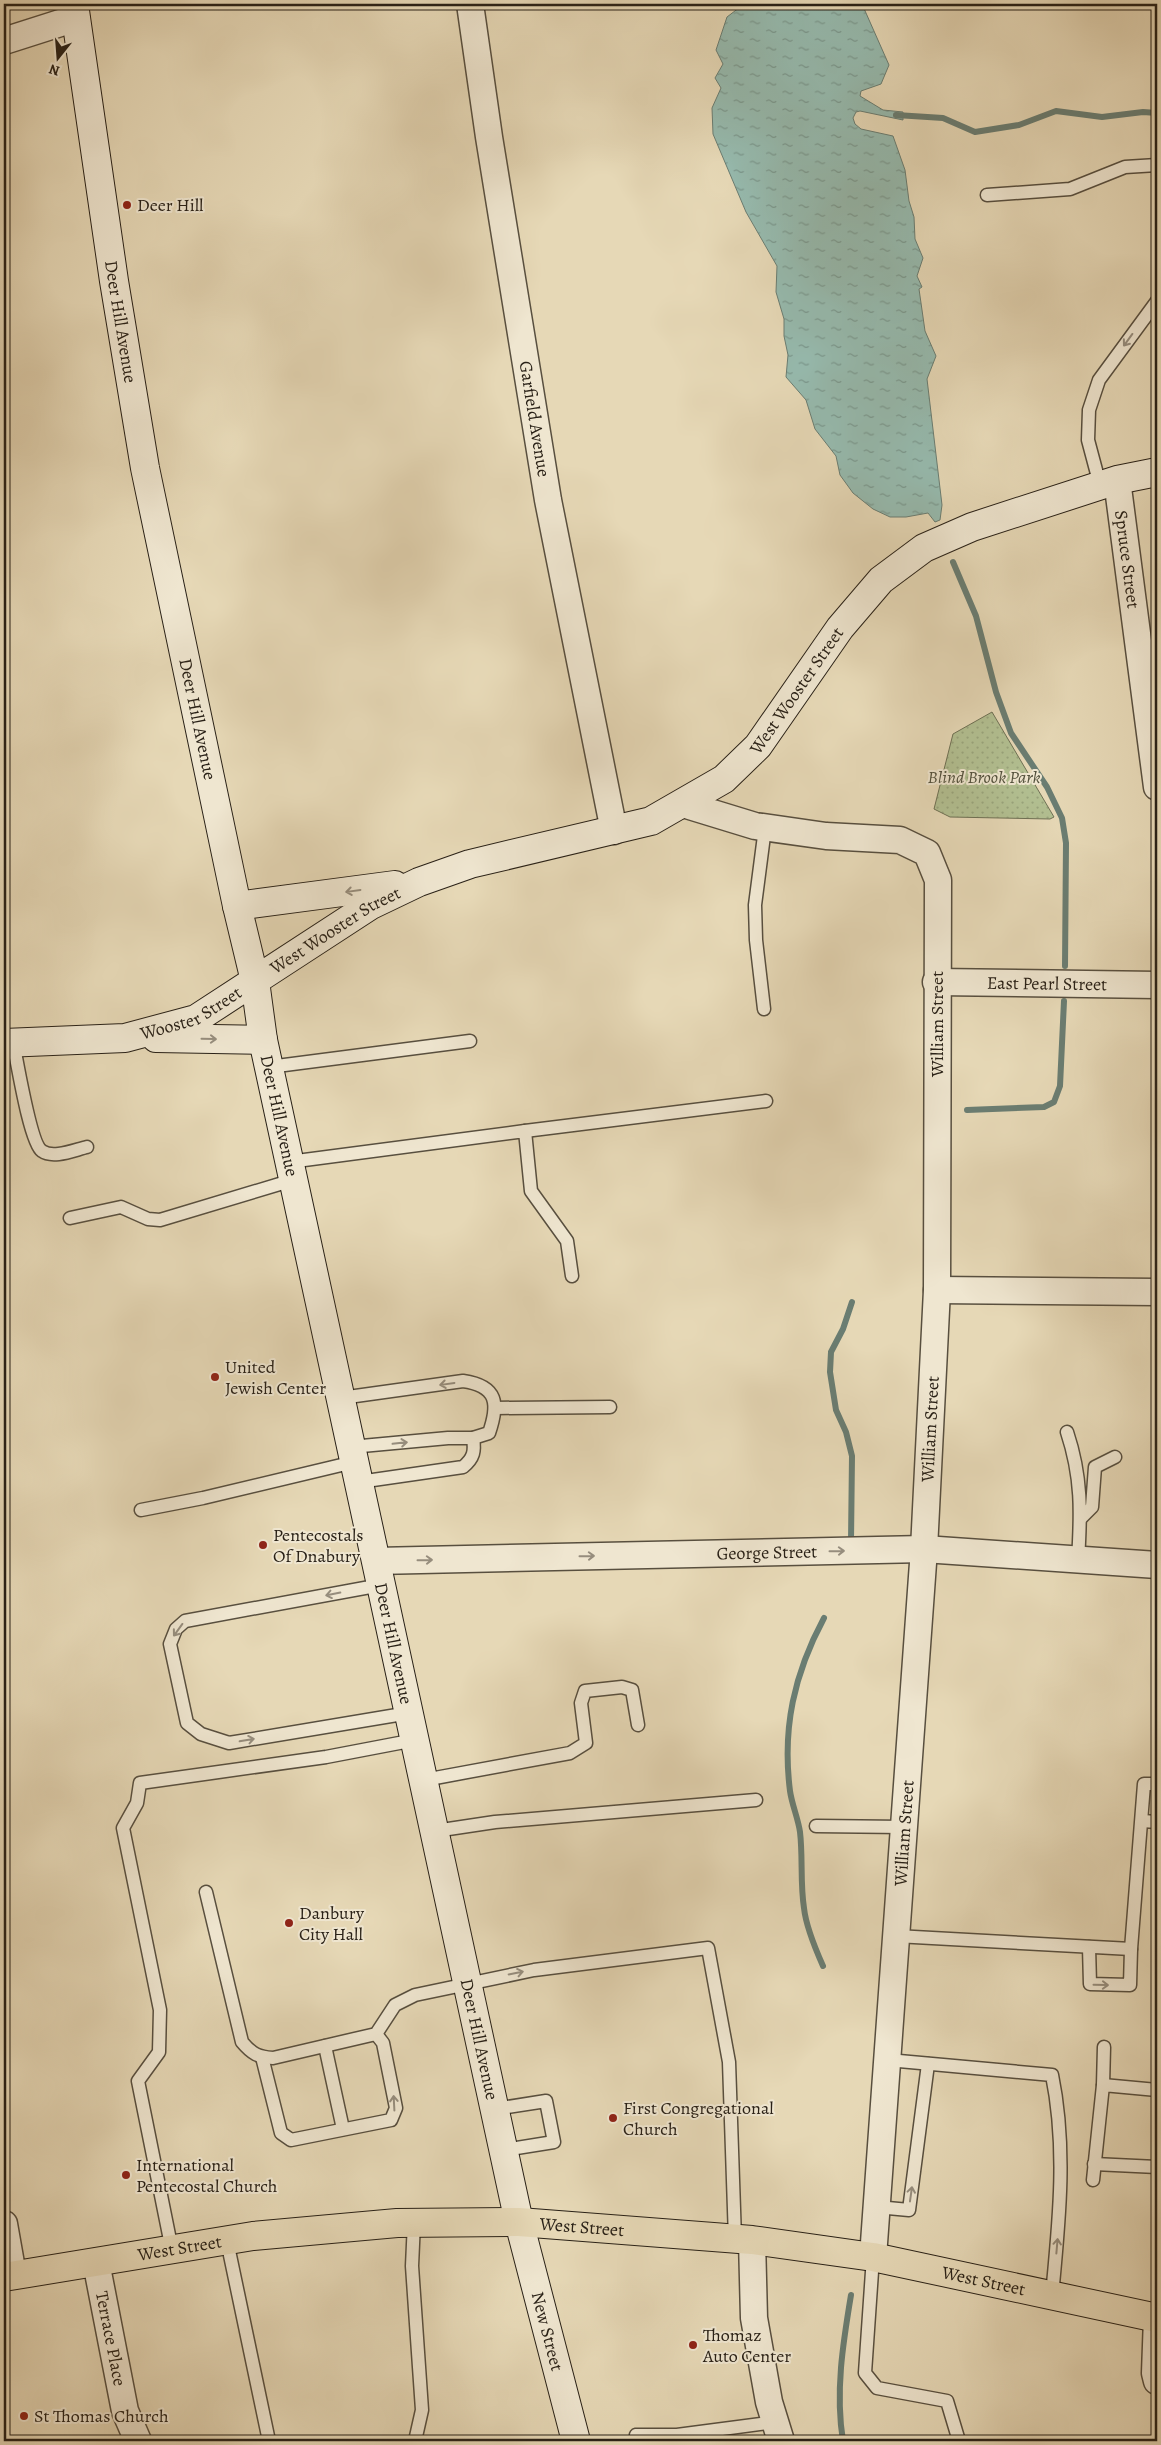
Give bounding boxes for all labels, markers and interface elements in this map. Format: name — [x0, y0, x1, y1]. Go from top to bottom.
north arrow — [32, 32, 82, 82]
text: N — [47, 59, 62, 81]
place label: Deer Hill — [137, 193, 204, 217]
marker: Deer Hill — [121, 199, 133, 211]
street label: Deer Hill Avenue — [99, 259, 143, 385]
one-way arrow — [1123, 333, 1133, 347]
street label: Garfield Avenue — [514, 359, 556, 479]
street label: Spruce Street — [1109, 509, 1146, 610]
street label: West Wooster Street — [743, 622, 849, 760]
street label: Deer Hill Avenue — [173, 656, 222, 782]
park label: Blind Brook Park — [928, 765, 1040, 789]
street label: West Wooster Street — [264, 881, 405, 980]
one-way arrow — [346, 886, 362, 896]
street label: William Street — [925, 971, 949, 1078]
street label: East Pearl Street — [987, 971, 1107, 996]
street label: Wooster Street — [137, 980, 246, 1046]
one-way arrow — [200, 1034, 216, 1044]
street label: Deer Hill Avenue — [255, 1053, 304, 1179]
place label: United Jewish Center — [225, 1355, 326, 1400]
marker: United Jewish Center — [209, 1371, 221, 1383]
street label: William Street — [915, 1375, 945, 1484]
one-way arrow — [439, 1379, 455, 1389]
one-way arrow — [391, 1438, 407, 1447]
place label: Pentecostals Of Dnabury — [273, 1523, 364, 1568]
marker: Pentecostals Of Dnabury — [257, 1539, 269, 1551]
street label: George Street — [716, 1539, 818, 1566]
one-way arrow — [828, 1546, 845, 1556]
one-way arrow — [578, 1551, 595, 1561]
one-way arrow — [416, 1555, 432, 1564]
street label: Deer Hill Avenue — [369, 1580, 419, 1706]
one-way arrow — [326, 1590, 342, 1600]
one-way arrow — [173, 1624, 184, 1637]
one-way arrow — [238, 1735, 254, 1745]
street label: William Street — [888, 1779, 920, 1888]
place label: Danbury City Hall — [299, 1901, 365, 1946]
marker: Danbury City Hall — [283, 1917, 295, 1929]
one-way arrow — [507, 1968, 523, 1978]
street label: Deer Hill Avenue — [455, 1976, 504, 2102]
one-way arrow — [1093, 1980, 1109, 1989]
one-way arrow — [389, 2095, 398, 2111]
place label: First Congregational Church — [623, 2096, 774, 2141]
marker: First Congregational Church — [607, 2112, 619, 2124]
place label: International Pentecostal Church — [136, 2153, 278, 2198]
marker: International Pentecostal Church — [120, 2169, 132, 2181]
one-way arrow — [907, 2186, 917, 2202]
street label: West Street — [538, 2212, 625, 2242]
street label: West Street — [135, 2229, 223, 2267]
one-way arrow — [1052, 2239, 1061, 2255]
street label: West Street — [939, 2260, 1028, 2301]
street label: Terrace Place — [90, 2289, 132, 2388]
street label: New Street — [526, 2289, 569, 2374]
place label: Thomaz Auto Center — [702, 2323, 791, 2368]
marker: Thomaz Auto Center — [687, 2339, 699, 2351]
place label: St Thomas Church — [34, 2404, 169, 2428]
marker: St Thomas Church — [18, 2410, 30, 2422]

